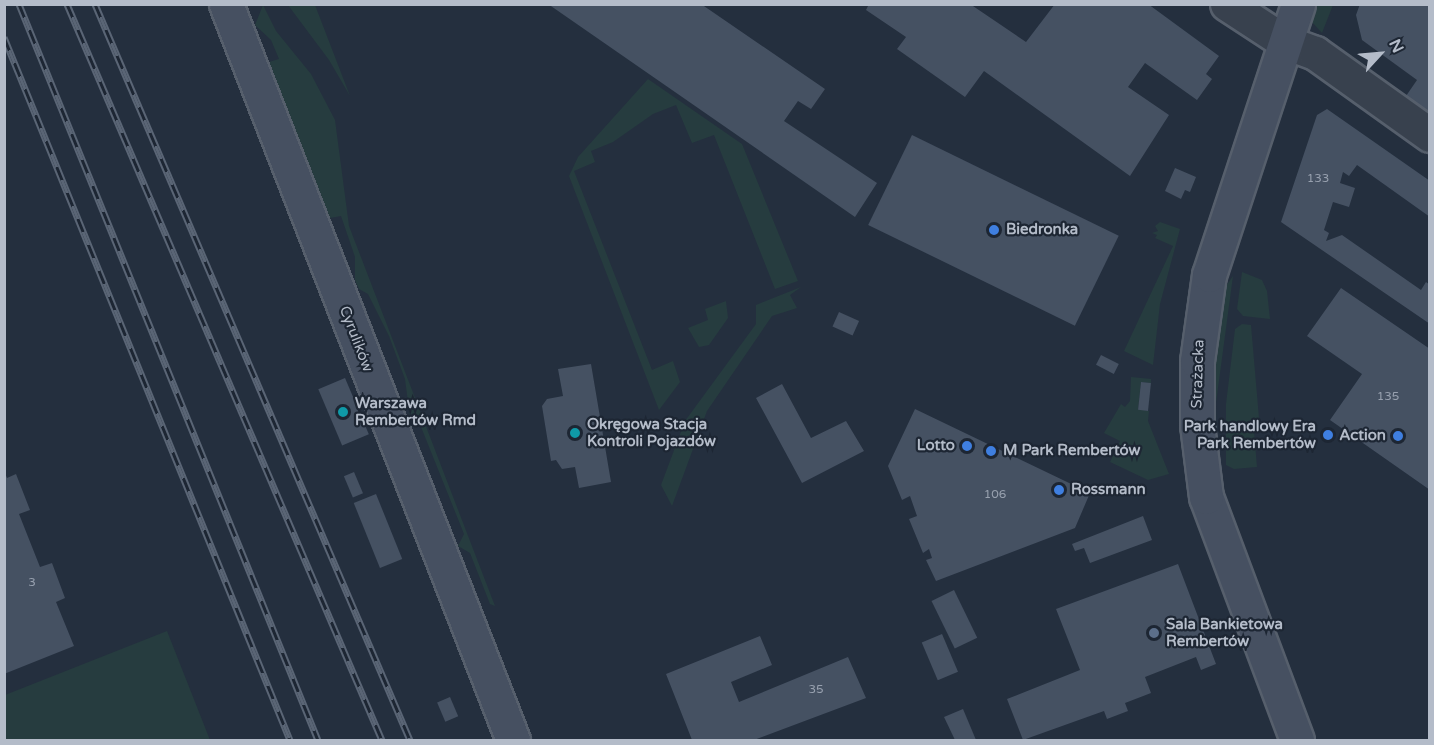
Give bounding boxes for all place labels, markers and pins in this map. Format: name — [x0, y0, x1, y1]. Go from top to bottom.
place label: Biedronka — [1006, 221, 1078, 239]
marker: Biedronka — [987, 223, 1001, 237]
place label: Warszawa Rembertów Rmd — [355, 394, 476, 429]
marker: Warszawa Rembertów Rmd — [336, 405, 350, 419]
place label: Okręgowa Stacja Kontroli Pojazdów — [587, 415, 716, 450]
place label: Park handlowy Era Park Rembertów — [1184, 417, 1316, 452]
marker: Okręgowa Stacja Kontroli Pojazdów — [568, 426, 582, 440]
place label: Action — [1339, 427, 1386, 445]
marker: Park handlowy Era Park Rembertów — [1321, 428, 1335, 442]
marker: Action — [1391, 429, 1405, 443]
place label: Lotto — [917, 437, 955, 455]
marker: Lotto — [960, 439, 974, 453]
place label: M Park Rembertów — [1003, 442, 1140, 460]
marker: M Park Rembertów — [984, 444, 998, 458]
place label: Rossmann — [1071, 481, 1146, 499]
marker: Rossmann — [1052, 483, 1066, 497]
place label: Sala Bankietowa Rembertów — [1166, 615, 1283, 650]
marker: Sala Bankietowa Rembertów — [1147, 626, 1161, 640]

